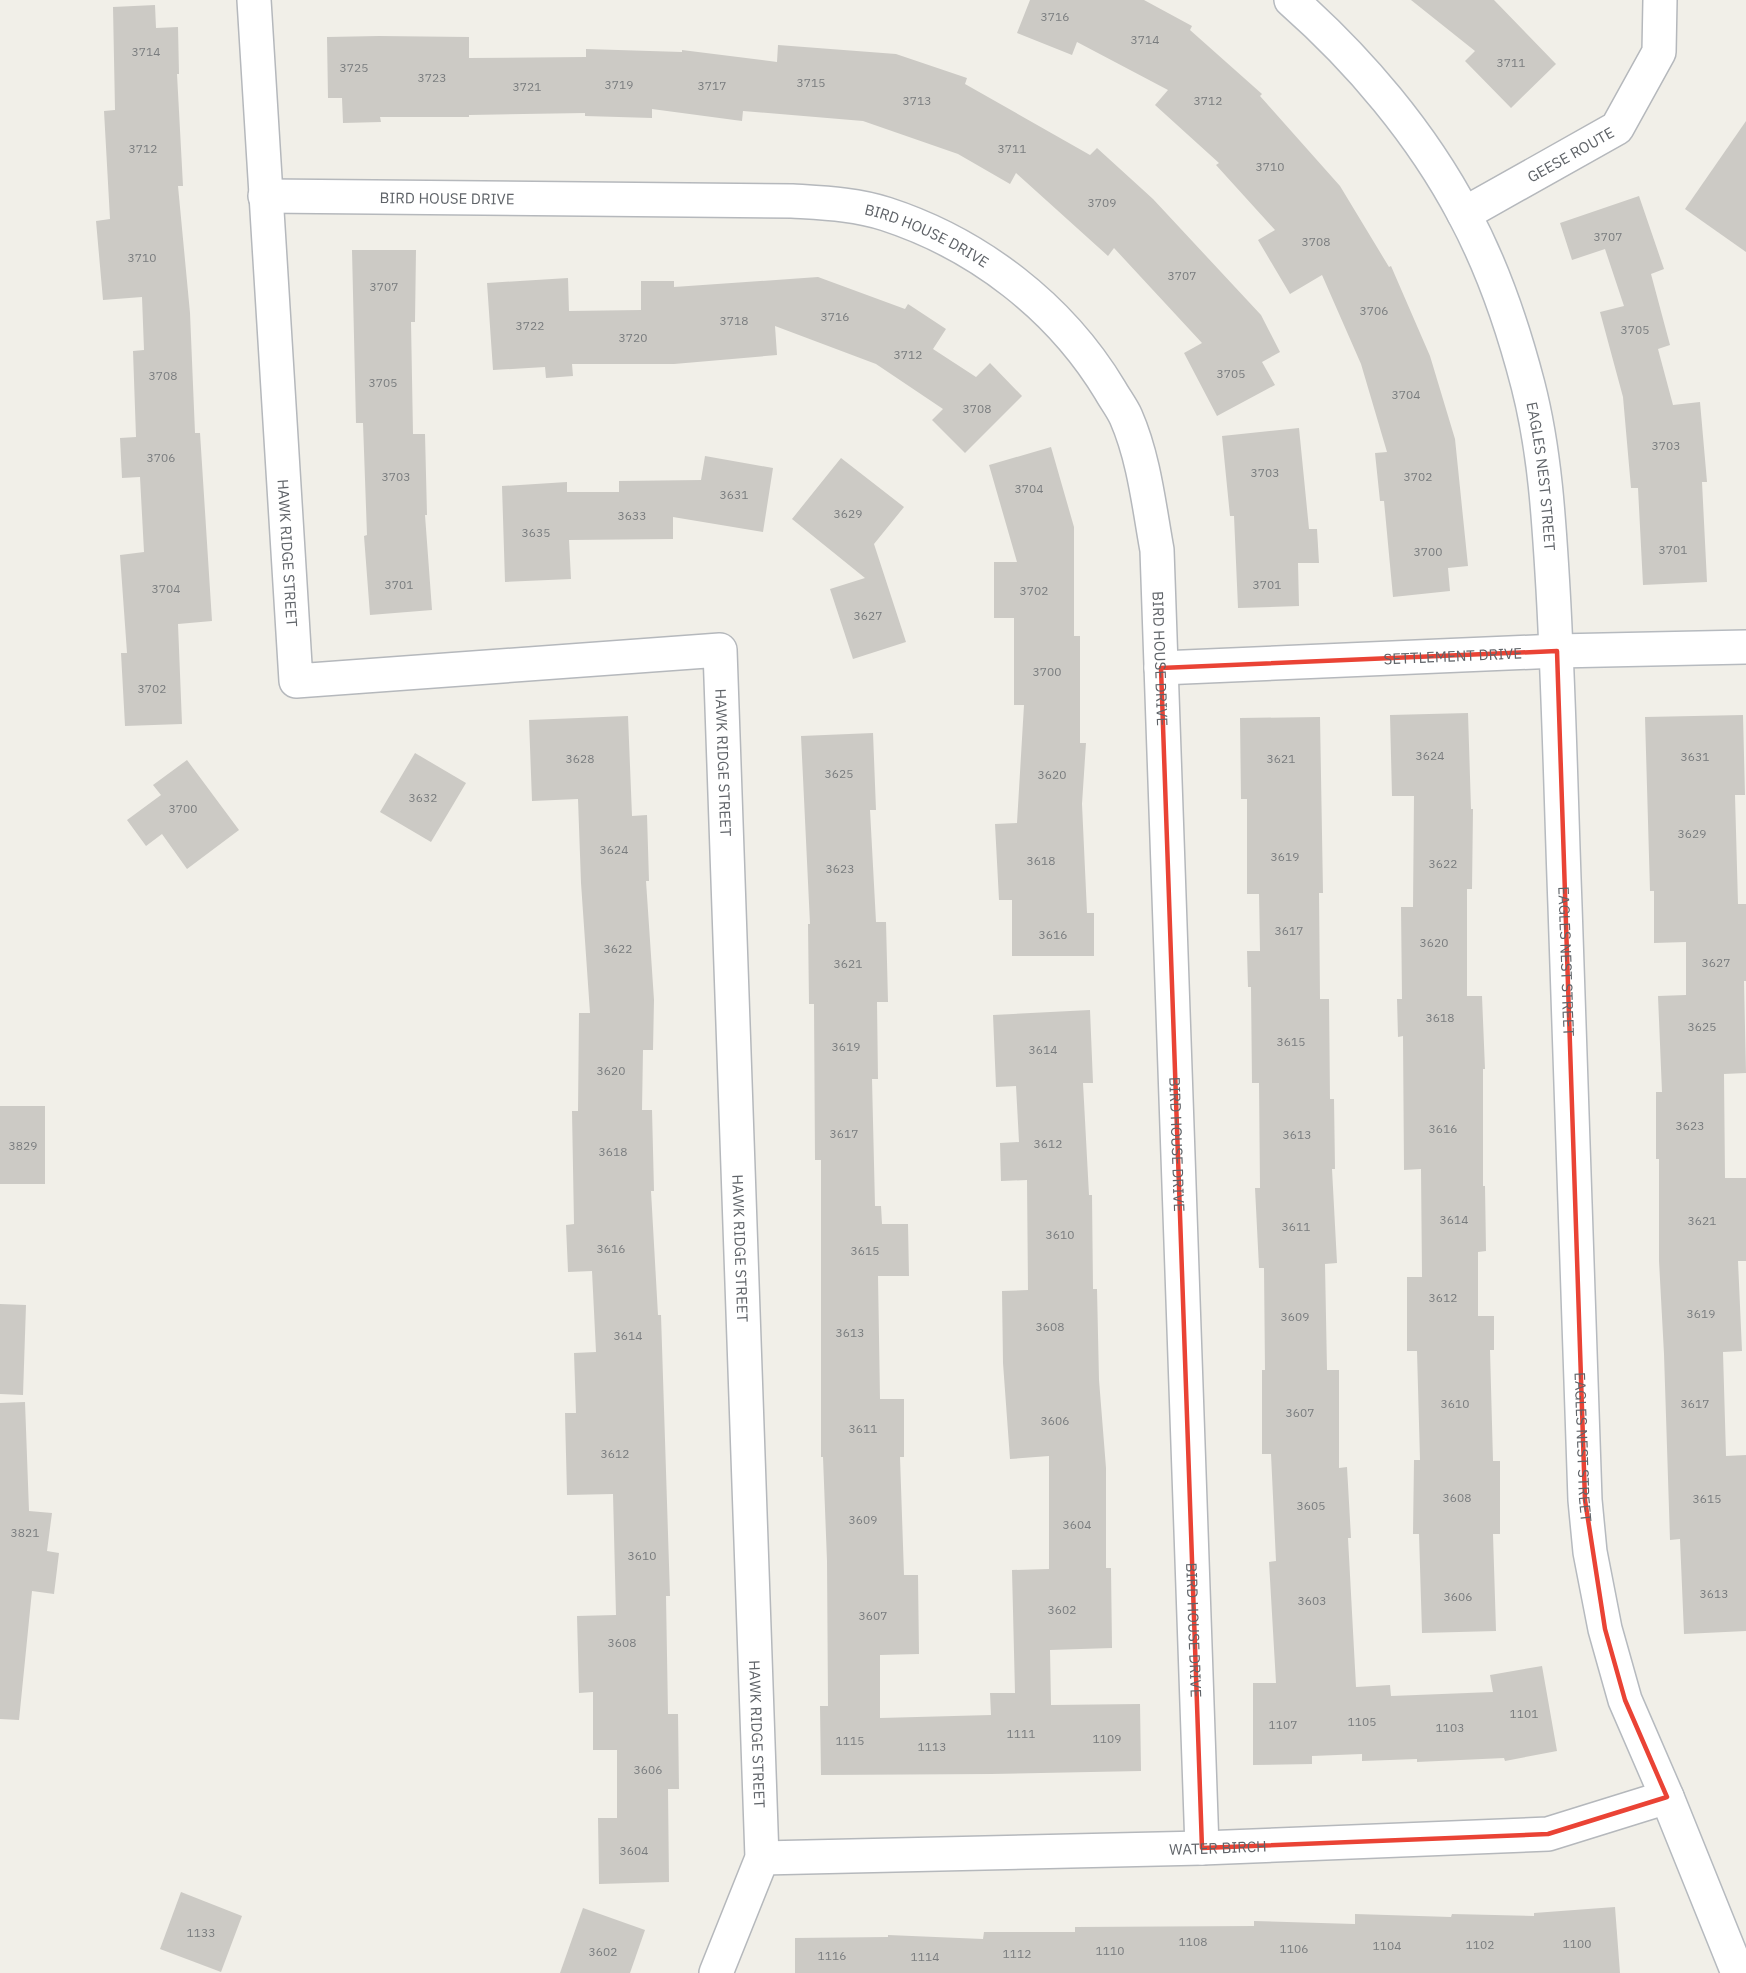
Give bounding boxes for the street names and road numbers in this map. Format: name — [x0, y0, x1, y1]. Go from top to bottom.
street label: GEESE ROUTE — [1524, 122, 1617, 186]
street label: BIRD HOUSE DRIVE — [379, 188, 515, 208]
street label: BIRD HOUSE DRIVE — [863, 199, 993, 271]
street label: EAGLES NEST STREET — [1523, 400, 1560, 552]
street label: HAWK RIDGE STREET — [274, 479, 302, 628]
street label: BIRD HOUSE DRIVE — [1149, 591, 1173, 726]
street label: SETTLEMENT DRIVE — [1383, 643, 1522, 668]
street label: HAWK RIDGE STREET — [712, 688, 736, 837]
street label: EAGLES NEST STREET — [1555, 886, 1579, 1037]
street label: BIRD HOUSE DRIVE — [1166, 1077, 1189, 1212]
street label: HAWK RIDGE STREET — [729, 1174, 753, 1323]
street label: EAGLES NEST STREET — [1571, 1372, 1597, 1523]
street label: BIRD HOUSE DRIVE — [1183, 1562, 1206, 1698]
street label: HAWK RIDGE STREET — [746, 1660, 770, 1809]
street label: WATER BIRCH — [1169, 1836, 1267, 1858]

